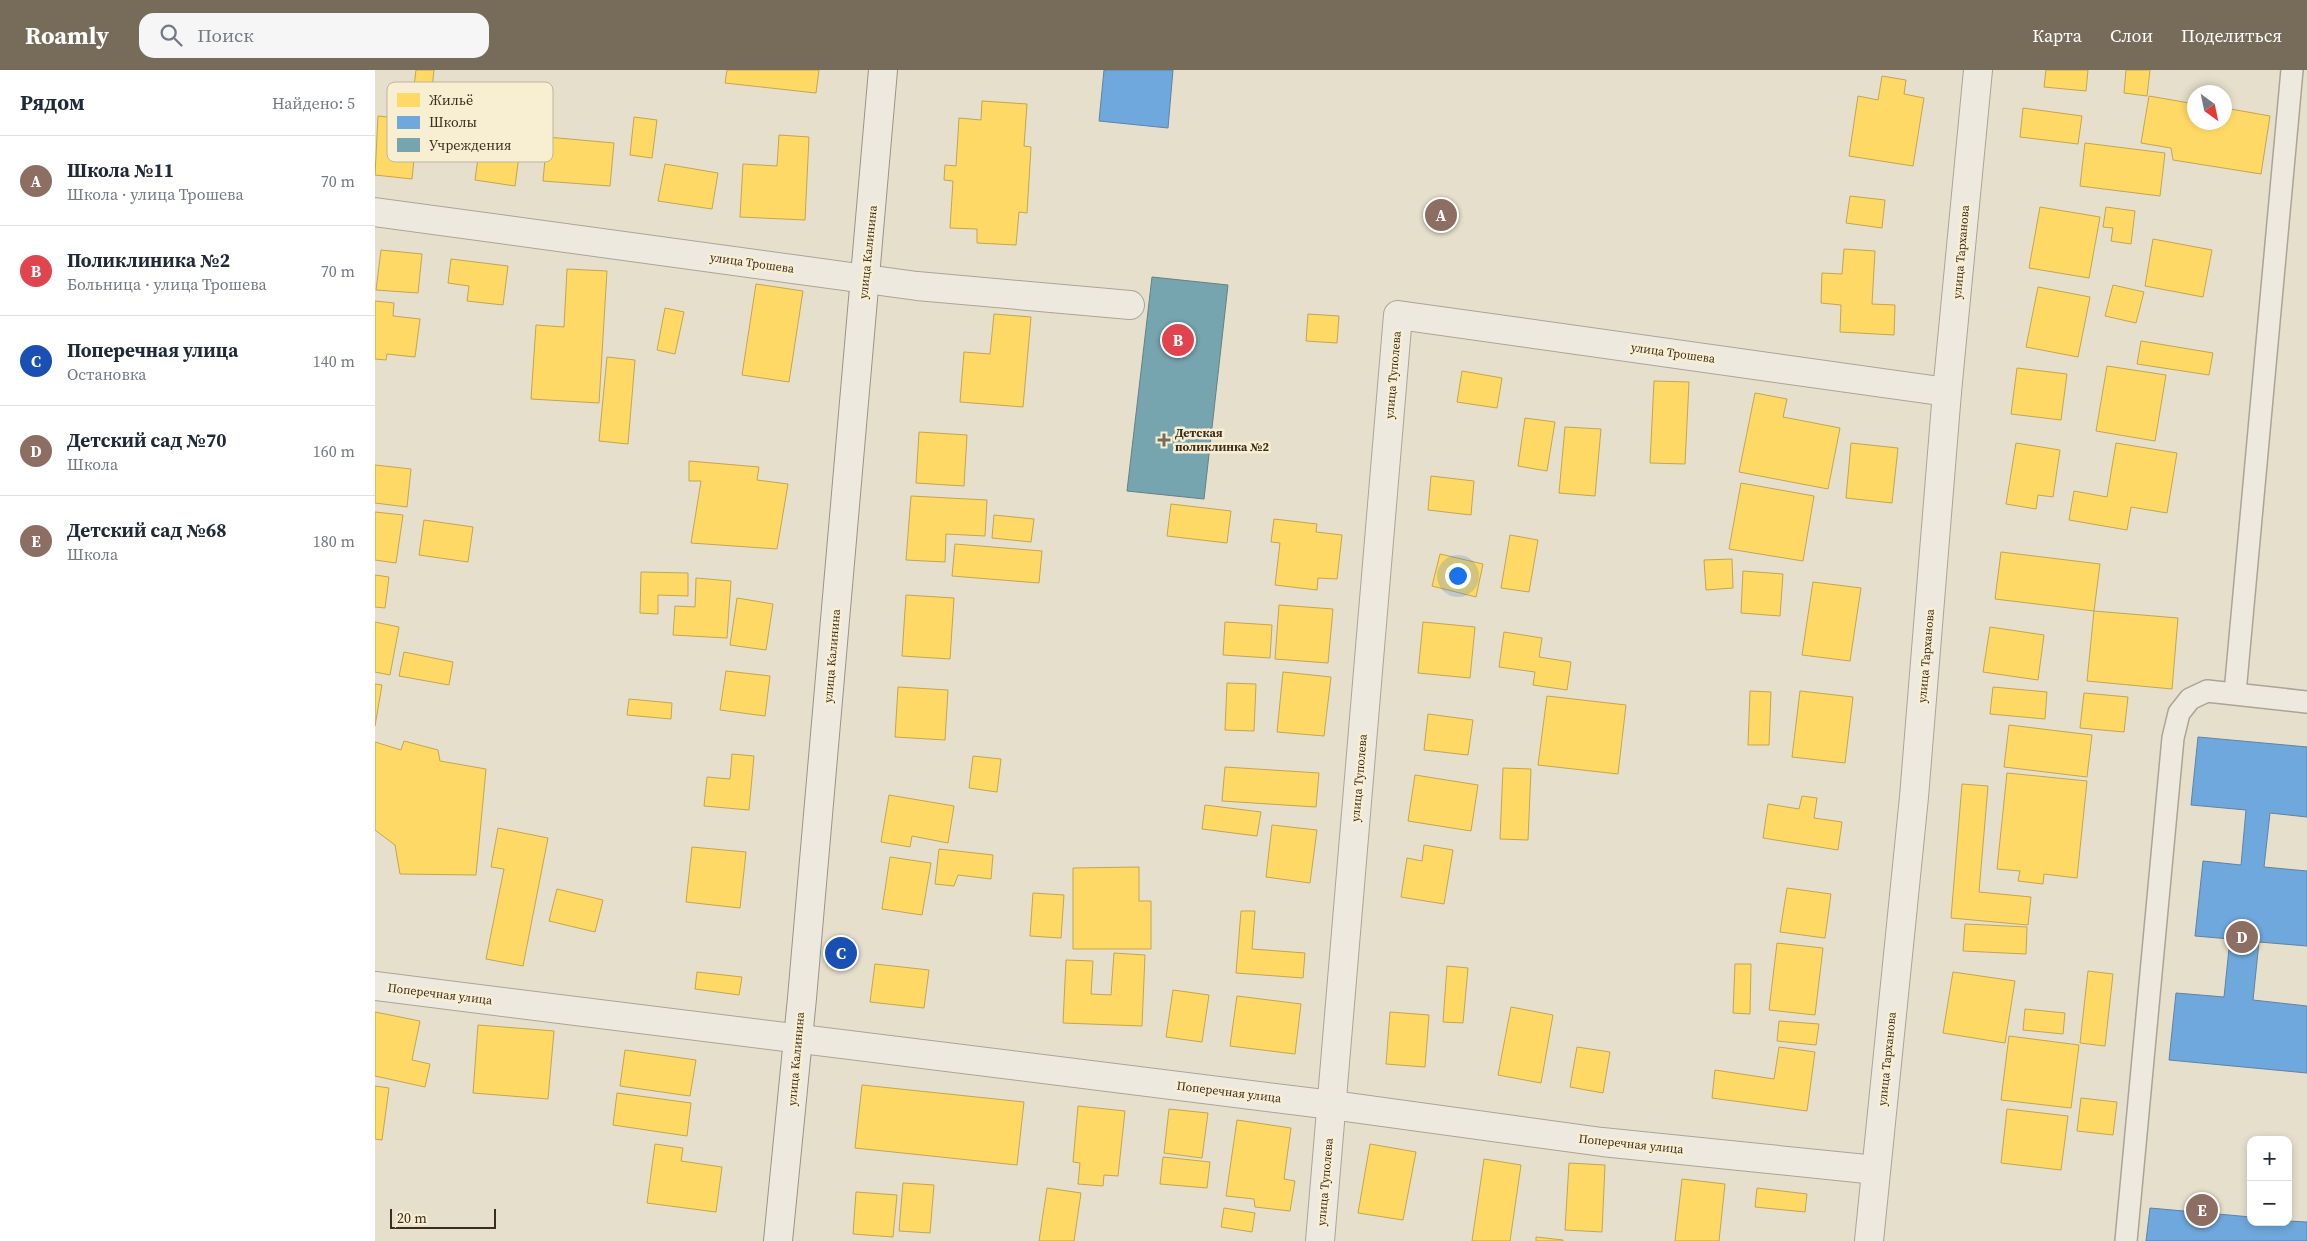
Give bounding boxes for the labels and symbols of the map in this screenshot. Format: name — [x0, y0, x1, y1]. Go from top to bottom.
legend — [387, 82, 553, 162]
north arrow — [2187, 85, 2232, 130]
text: Жильё — [429, 90, 473, 110]
text: Школы — [429, 112, 477, 132]
text: Учреждения — [429, 135, 512, 155]
pin: A — [1425, 196, 1457, 234]
street label: улица Калинина — [855, 203, 881, 300]
street label: улица Тарханова — [1949, 203, 1973, 300]
street label: улица Трошева — [709, 249, 796, 277]
pin: B — [1162, 321, 1194, 359]
street label: улица Туполева — [1381, 329, 1405, 420]
street label: улица Трошева — [1630, 339, 1717, 367]
place label: Детская поликлинка №2 — [1175, 425, 1269, 455]
marker: Детская поликлинка №2 — [1157, 433, 1171, 447]
your location — [1445, 563, 1471, 589]
street label: улица Калинина — [820, 607, 844, 704]
street label: улица Тарханова — [1914, 607, 1938, 704]
street label: улица Туполева — [1347, 732, 1371, 823]
pin: D — [2226, 918, 2258, 956]
pin: C — [825, 934, 857, 972]
street label: Поперечная улица — [387, 980, 494, 1008]
street label: улица Калинина — [784, 1010, 808, 1107]
street label: улица Тарханова — [1874, 1010, 1900, 1107]
street label: Поперечная улица — [1176, 1078, 1283, 1106]
street label: Поперечная улица — [1578, 1131, 1685, 1158]
street label: улица Туполева — [1313, 1136, 1337, 1227]
pin: E — [2186, 1191, 2218, 1229]
scale bar — [390, 1206, 496, 1229]

